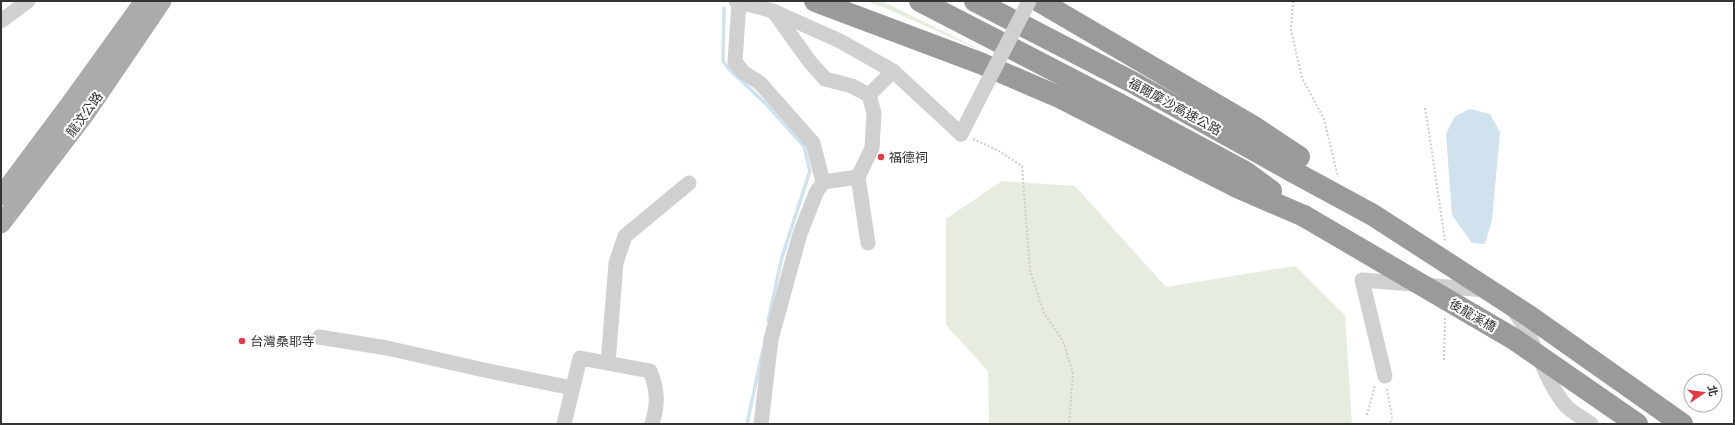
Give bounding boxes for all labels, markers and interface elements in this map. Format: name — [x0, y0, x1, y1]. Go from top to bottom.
street label: 福爾摩沙高速公路 — [1126, 74, 1224, 138]
street label: 龍汶公路 — [62, 88, 106, 140]
place label: 福德祠 — [889, 149, 928, 165]
marker: 福德祠 — [876, 152, 886, 162]
street label: 後龍溪橋 — [1446, 295, 1500, 335]
place label: 台灣桑耶寺 — [250, 333, 315, 349]
marker: 台灣桑耶寺 — [237, 336, 247, 346]
north arrow — [1683, 373, 1723, 413]
text: 北 — [1705, 384, 1721, 398]

